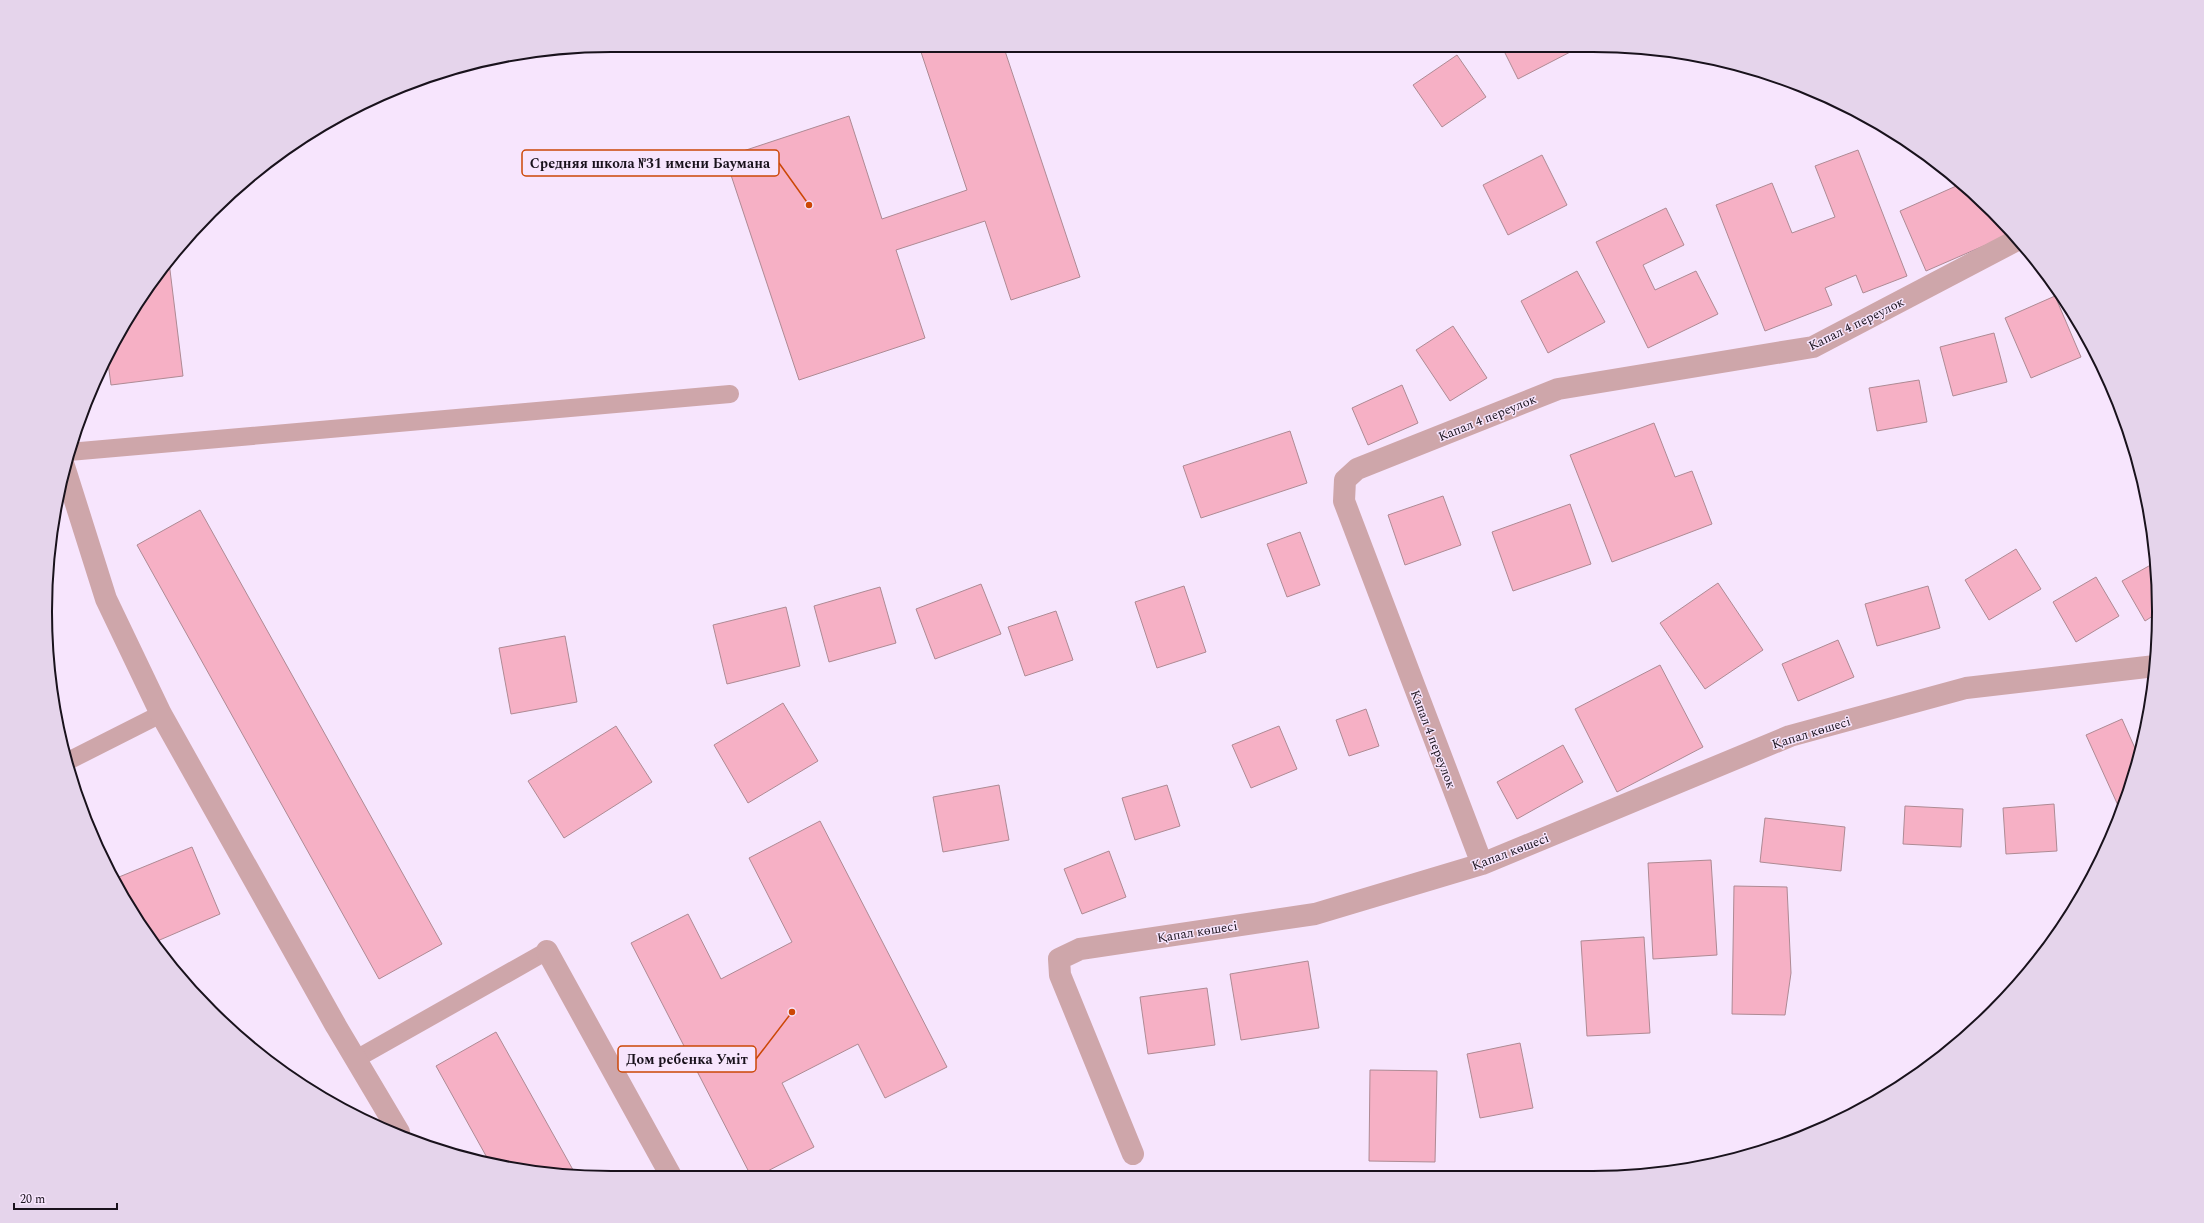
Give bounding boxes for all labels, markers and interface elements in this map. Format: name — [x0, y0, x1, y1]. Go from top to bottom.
callout: Средняя школа №31 имени Баумана — [522, 150, 779, 176]
text: Средняя школа №31 имени Баумана — [530, 153, 771, 174]
street label: Капал 4 переулок — [1805, 292, 1908, 356]
street label: Капал 4 переулок — [1435, 389, 1540, 447]
street label: Капал 4 переулок — [1405, 687, 1461, 792]
street label: Қапал көшесі — [1770, 712, 1853, 754]
street label: Қапал көшесі — [1469, 828, 1552, 876]
street label: Қапал көшесі — [1155, 916, 1239, 948]
callout: Дом ребенка Умiт — [618, 1046, 756, 1072]
text: Дом ребенка Умiт — [626, 1049, 748, 1070]
scale bar — [14, 1185, 117, 1211]
text: 20 m — [20, 1190, 45, 1209]

